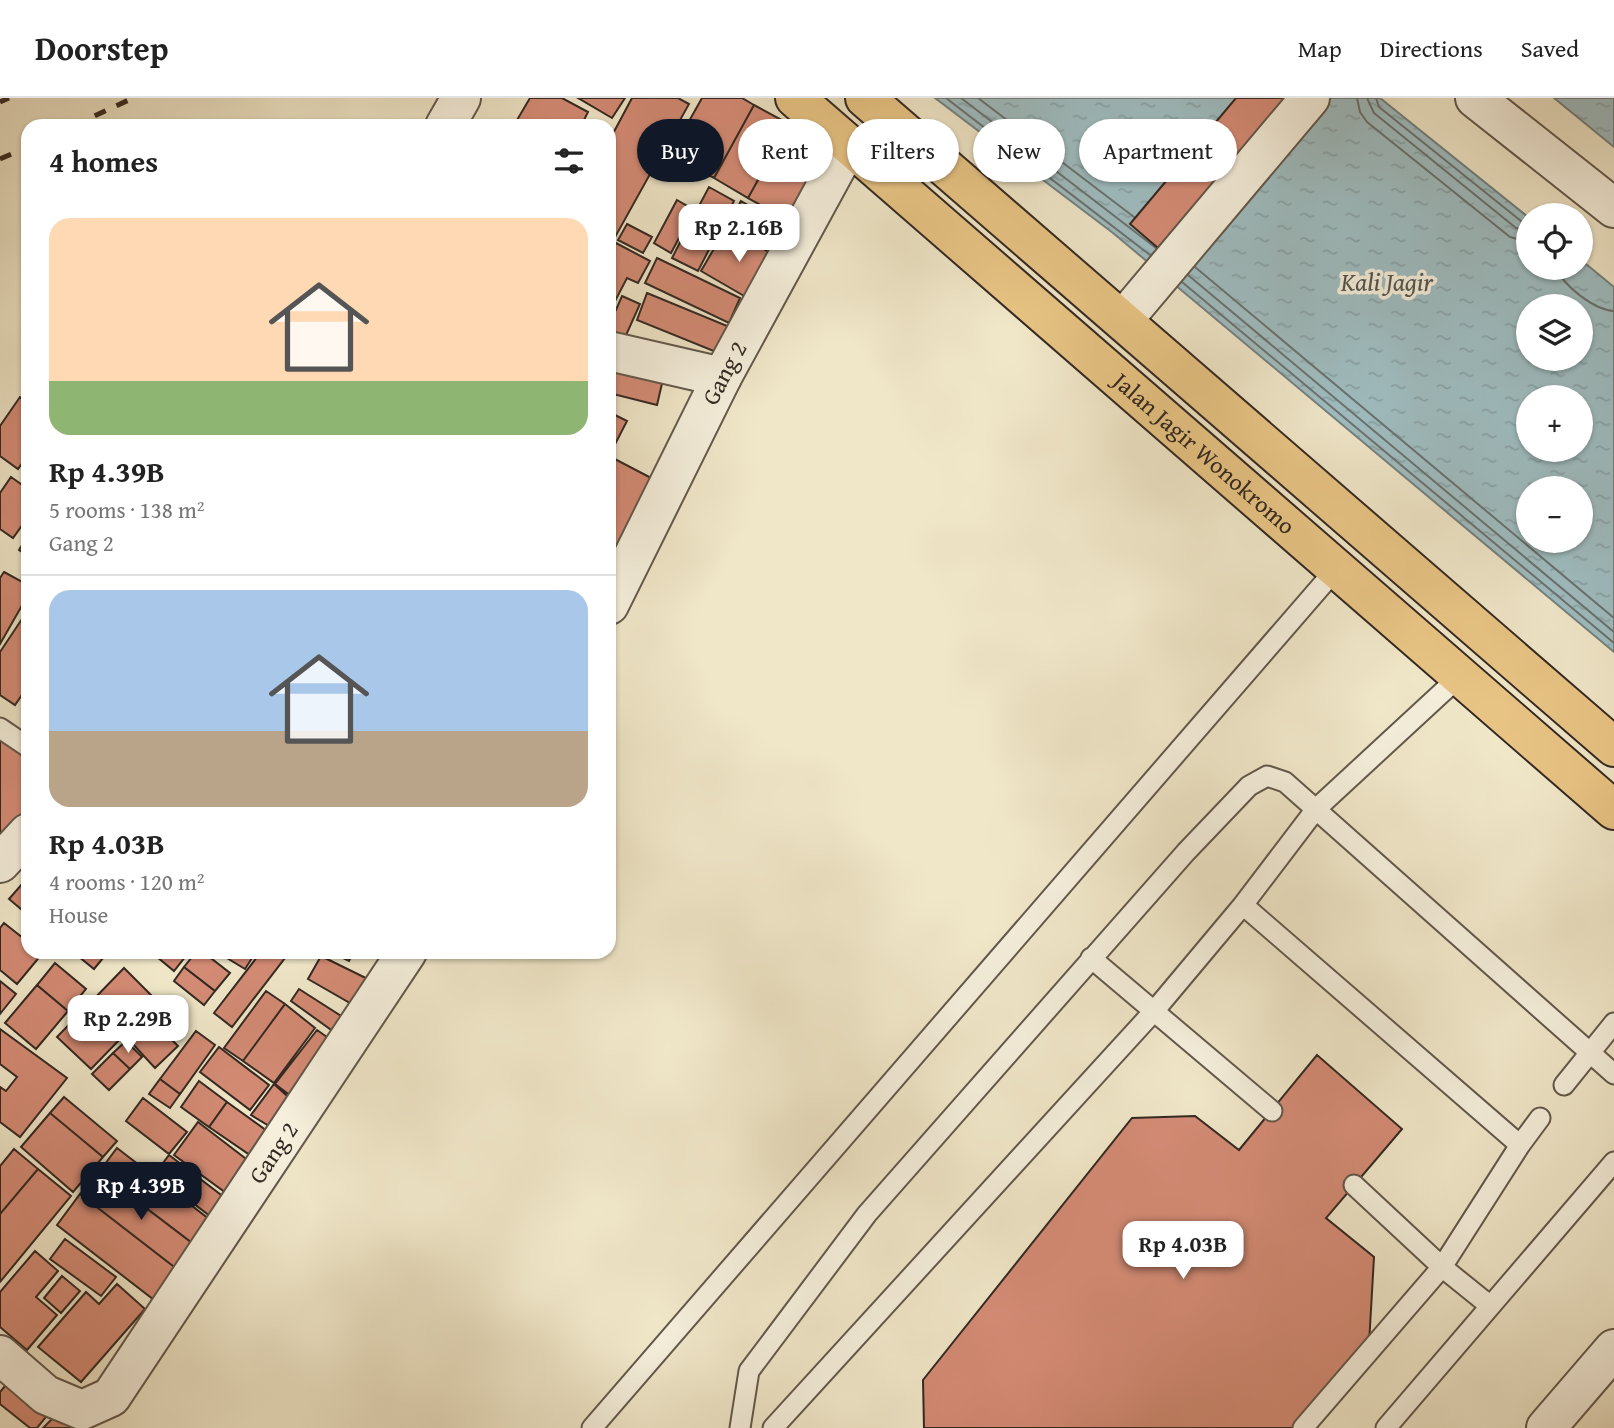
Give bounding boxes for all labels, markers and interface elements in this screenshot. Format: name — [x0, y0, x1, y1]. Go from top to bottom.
text: Doorstep — [35, 24, 168, 72]
text: Map — [1298, 31, 1342, 66]
text: Directions — [1380, 31, 1483, 66]
text: Saved — [1521, 31, 1579, 66]
chip: Buy — [637, 119, 724, 182]
chip: Rent — [738, 119, 833, 182]
chip: Filters — [847, 119, 959, 182]
chip: New — [973, 119, 1065, 182]
chip: Apartment — [1079, 119, 1237, 182]
text: 4 homes — [49, 139, 158, 183]
icon: filters — [550, 142, 588, 180]
map controls — [1516, 203, 1593, 553]
button: locate — [1516, 203, 1593, 280]
pin: Rp 2.16B — [667, 204, 811, 264]
text: Rp 2.16B — [695, 210, 783, 243]
water label: Kali Jagir — [1340, 262, 1434, 301]
icon: home — [256, 264, 382, 390]
button: layers — [1516, 294, 1593, 371]
street label: Gang 2 — [693, 335, 755, 411]
street label: Jalan Jagir Wonokromo — [1103, 362, 1303, 542]
button: + — [1516, 385, 1593, 462]
text: Rp 4.39B — [49, 449, 165, 493]
button: − — [1516, 476, 1593, 553]
text: 5 rooms · 138 m² — [49, 493, 204, 526]
text: Gang 2 — [49, 526, 114, 559]
icon: home — [256, 636, 382, 762]
text: Rp 4.03B — [49, 821, 165, 865]
text: 4 rooms · 120 m² — [49, 865, 204, 898]
text: House — [49, 898, 108, 931]
pin: Rp 2.29B — [56, 996, 200, 1055]
text: Rp 2.29B — [84, 1001, 172, 1034]
street label: Gang 2 — [240, 1115, 306, 1190]
pin: Rp 4.39B — [69, 1162, 213, 1222]
text: Rp 4.39B — [97, 1168, 185, 1201]
pin: Rp 4.03B — [1111, 1222, 1255, 1281]
text: Rp 4.03B — [1139, 1227, 1227, 1260]

